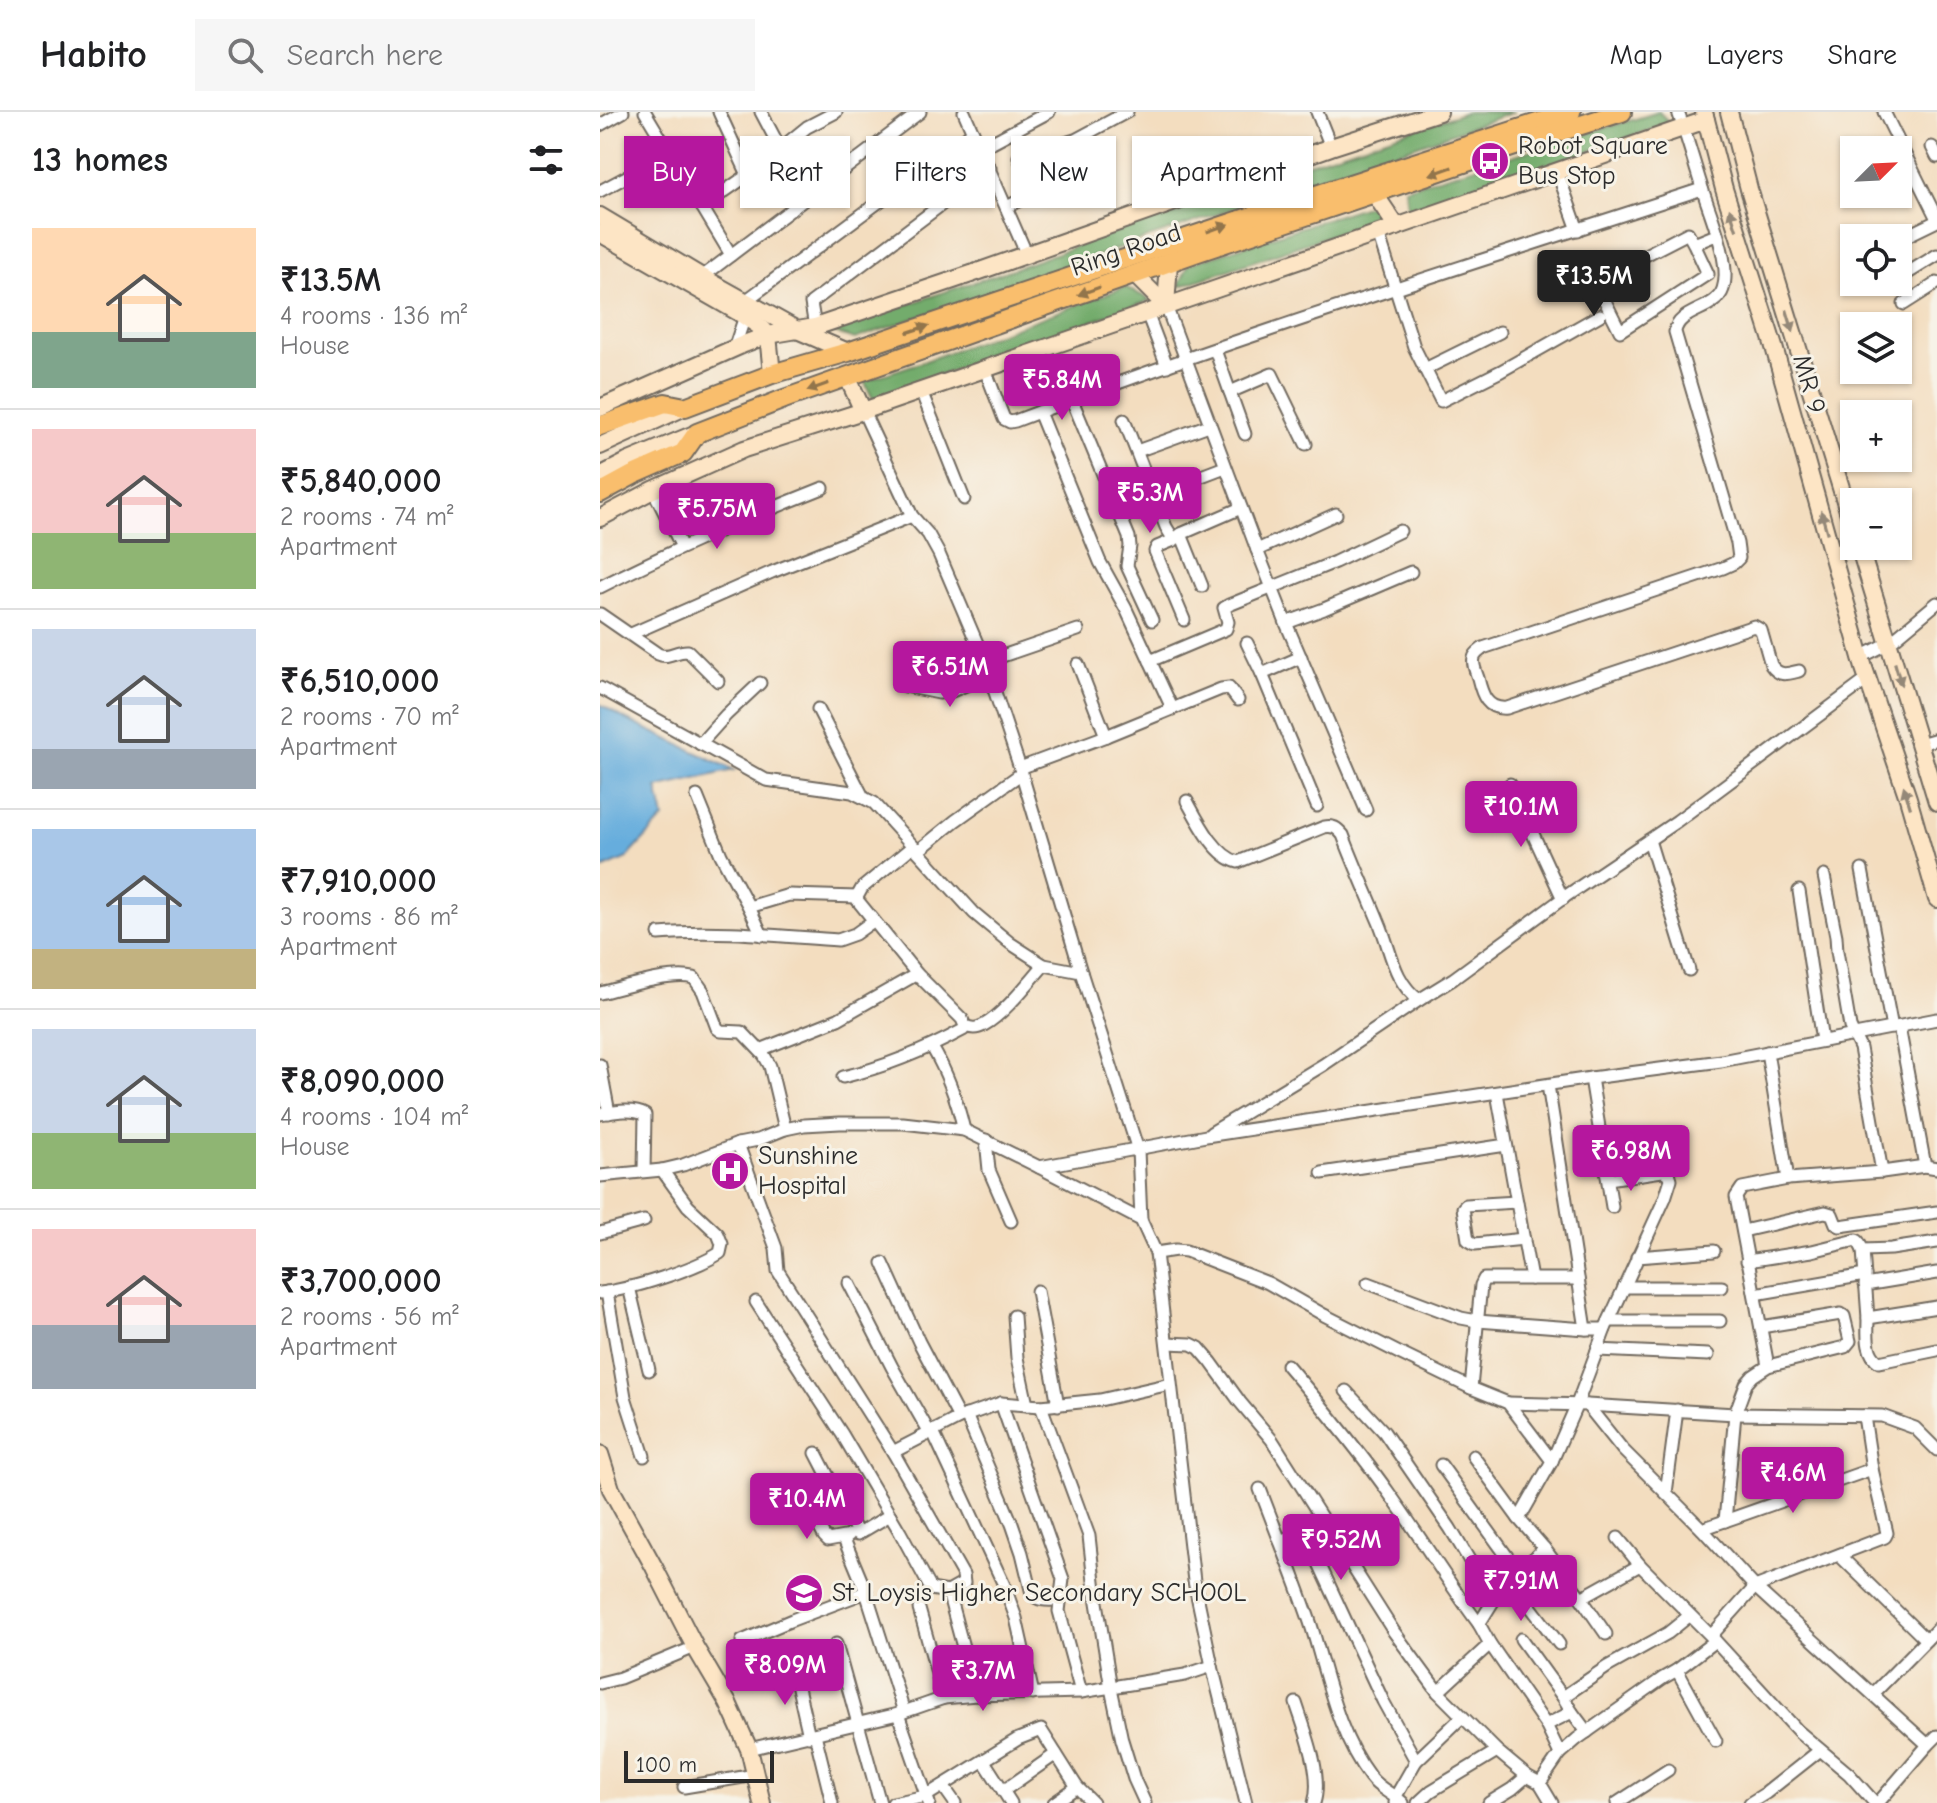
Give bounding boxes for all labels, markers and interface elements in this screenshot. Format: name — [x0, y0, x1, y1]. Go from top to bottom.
search box — [195, 19, 755, 91]
text: Habito — [40, 33, 147, 77]
icon: search — [223, 33, 267, 77]
text: Search here — [287, 38, 443, 73]
text: Map — [1610, 39, 1663, 71]
text: Layers — [1707, 39, 1783, 71]
text: Share — [1827, 39, 1897, 71]
place label: Robot Square Bus Stop — [1518, 131, 1668, 191]
chip: Buy — [624, 136, 724, 208]
chip: Rent — [740, 136, 850, 208]
chip: Filters — [866, 136, 995, 208]
chip: New — [1011, 136, 1116, 208]
chip: Apartment — [1132, 136, 1313, 208]
north arrow — [1840, 136, 1912, 208]
map controls — [1840, 136, 1912, 560]
icon: filters — [524, 138, 568, 182]
text: 13 homes — [32, 140, 168, 180]
bus stop icon: Robot Square Bus Stop — [1469, 140, 1511, 182]
one-way arrow — [1429, 165, 1453, 177]
one-way arrow — [1726, 207, 1739, 231]
street label: Ring Road — [1067, 217, 1185, 283]
one-way arrow — [1206, 222, 1230, 234]
button: locate — [1840, 224, 1912, 296]
pin: ₹13.5M — [1529, 250, 1659, 318]
icon: home — [96, 260, 192, 356]
text: ₹13.5M — [280, 260, 381, 300]
text: ₹13.5M — [1555, 261, 1633, 291]
one-way arrow — [1077, 285, 1101, 297]
text: 4 rooms · 136 m² — [280, 301, 467, 331]
one-way arrow — [1784, 310, 1797, 334]
button: layers — [1840, 312, 1912, 384]
one-way arrow — [907, 323, 931, 335]
text: House — [280, 331, 350, 361]
street label: MR 9 — [1786, 351, 1832, 417]
pin: ₹5.84M — [997, 354, 1127, 422]
text: ₹5.84M — [1022, 365, 1102, 395]
one-way arrow — [806, 381, 830, 394]
button: + — [1840, 400, 1912, 472]
icon: home — [96, 461, 192, 557]
text: ₹5,840,000 — [280, 461, 442, 501]
pin: ₹5.3M — [1094, 467, 1206, 535]
text: ₹5.3M — [1116, 478, 1184, 508]
pin: ₹5.75M — [652, 483, 782, 551]
button: − — [1840, 488, 1912, 560]
text: ₹5.75M — [677, 494, 757, 524]
text: 2 rooms · 74 m² — [280, 502, 453, 532]
one-way arrow — [1817, 509, 1830, 533]
text: Apartment — [280, 532, 396, 562]
pin: ₹6.51M — [885, 641, 1015, 709]
text: ₹6.51M — [911, 652, 989, 682]
icon: home — [96, 661, 192, 757]
text: ₹6,510,000 — [280, 661, 439, 701]
one-way arrow — [1892, 662, 1905, 686]
text: 2 rooms · 70 m² — [280, 702, 459, 732]
text: Apartment — [280, 732, 396, 762]
pin: ₹10.1M — [1456, 781, 1586, 849]
one-way arrow — [1900, 785, 1913, 809]
text: ₹10.1M — [1483, 792, 1559, 822]
icon: home — [96, 861, 192, 957]
text: ₹7,910,000 — [280, 861, 437, 901]
text: 3 rooms · 86 m² — [280, 902, 458, 932]
text: Apartment — [280, 932, 396, 962]
icon: home — [96, 1061, 192, 1157]
text: ₹8,090,000 — [280, 1061, 445, 1101]
text: 4 rooms · 104 m² — [280, 1102, 468, 1132]
pin: ₹6.98M — [1566, 1125, 1696, 1193]
text: House — [280, 1132, 350, 1162]
text: ₹6.98M — [1590, 1136, 1672, 1166]
place label: Sunshine Hospital — [758, 1141, 858, 1201]
hospital icon: Sunshine Hospital — [709, 1150, 751, 1192]
icon: home — [96, 1261, 192, 1357]
text: ₹3,700,000 — [280, 1261, 442, 1301]
text: 2 rooms · 56 m² — [280, 1302, 459, 1332]
text: Apartment — [280, 1332, 396, 1362]
pin: ₹4.6M — [1737, 1447, 1849, 1515]
text: ₹4.6M — [1760, 1458, 1826, 1488]
pin: ₹10.4M — [742, 1473, 872, 1541]
text: ₹10.4M — [768, 1484, 846, 1514]
pin: ₹9.52M — [1276, 1514, 1406, 1582]
text: ₹9.52M — [1301, 1525, 1381, 1555]
pin: ₹7.91M — [1456, 1555, 1586, 1623]
text: ₹7.91M — [1483, 1566, 1559, 1596]
school or university icon: St. Loysis Higher Secondary SCHOOL — [783, 1572, 825, 1614]
place label: St. Loysis Higher Secondary SCHOOL — [832, 1578, 1246, 1608]
pin: ₹8.09M — [720, 1639, 850, 1707]
pin: ₹3.7M — [927, 1645, 1039, 1713]
text: ₹8.09M — [744, 1650, 826, 1680]
text: ₹3.7M — [950, 1656, 1016, 1686]
scale bar — [624, 1747, 774, 1783]
text: 100 m — [636, 1752, 697, 1778]

